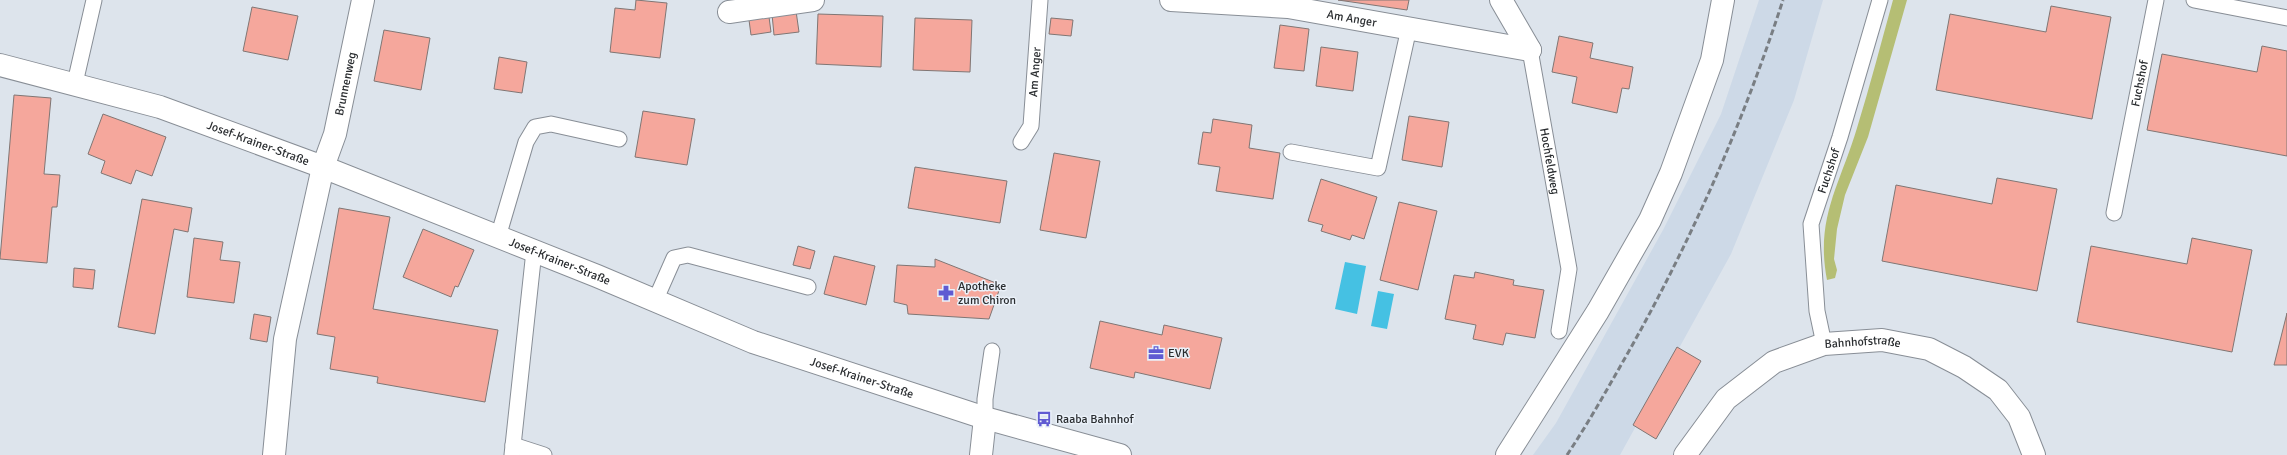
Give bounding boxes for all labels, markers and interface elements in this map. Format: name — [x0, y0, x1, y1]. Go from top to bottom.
street label: Am Anger — [1326, 7, 1378, 30]
street label: Am Anger — [1026, 46, 1044, 98]
street label: Brunnenweg — [332, 51, 359, 117]
street label: Fuchshof — [2128, 58, 2152, 108]
street label: Josef-Krainer-Straße — [205, 117, 311, 169]
street label: Hochfeldweg — [1537, 127, 1563, 196]
street label: Fuchshof — [1814, 145, 1844, 195]
street label: Josef-Krainer-Straße — [507, 234, 613, 288]
place label: Apotheke zum Chiron — [958, 279, 1016, 308]
pharmacy icon: Apotheke zum Chiron — [937, 284, 955, 302]
street label: Bahnhofstraße — [1824, 333, 1902, 351]
office icon: EVK — [1147, 344, 1165, 362]
place label: EVK — [1168, 346, 1189, 361]
street label: Josef-Krainer-Straße — [808, 354, 916, 402]
bus stop icon: Raaba Bahnhof — [1035, 410, 1053, 428]
place label: Raaba Bahnhof — [1056, 412, 1134, 427]

